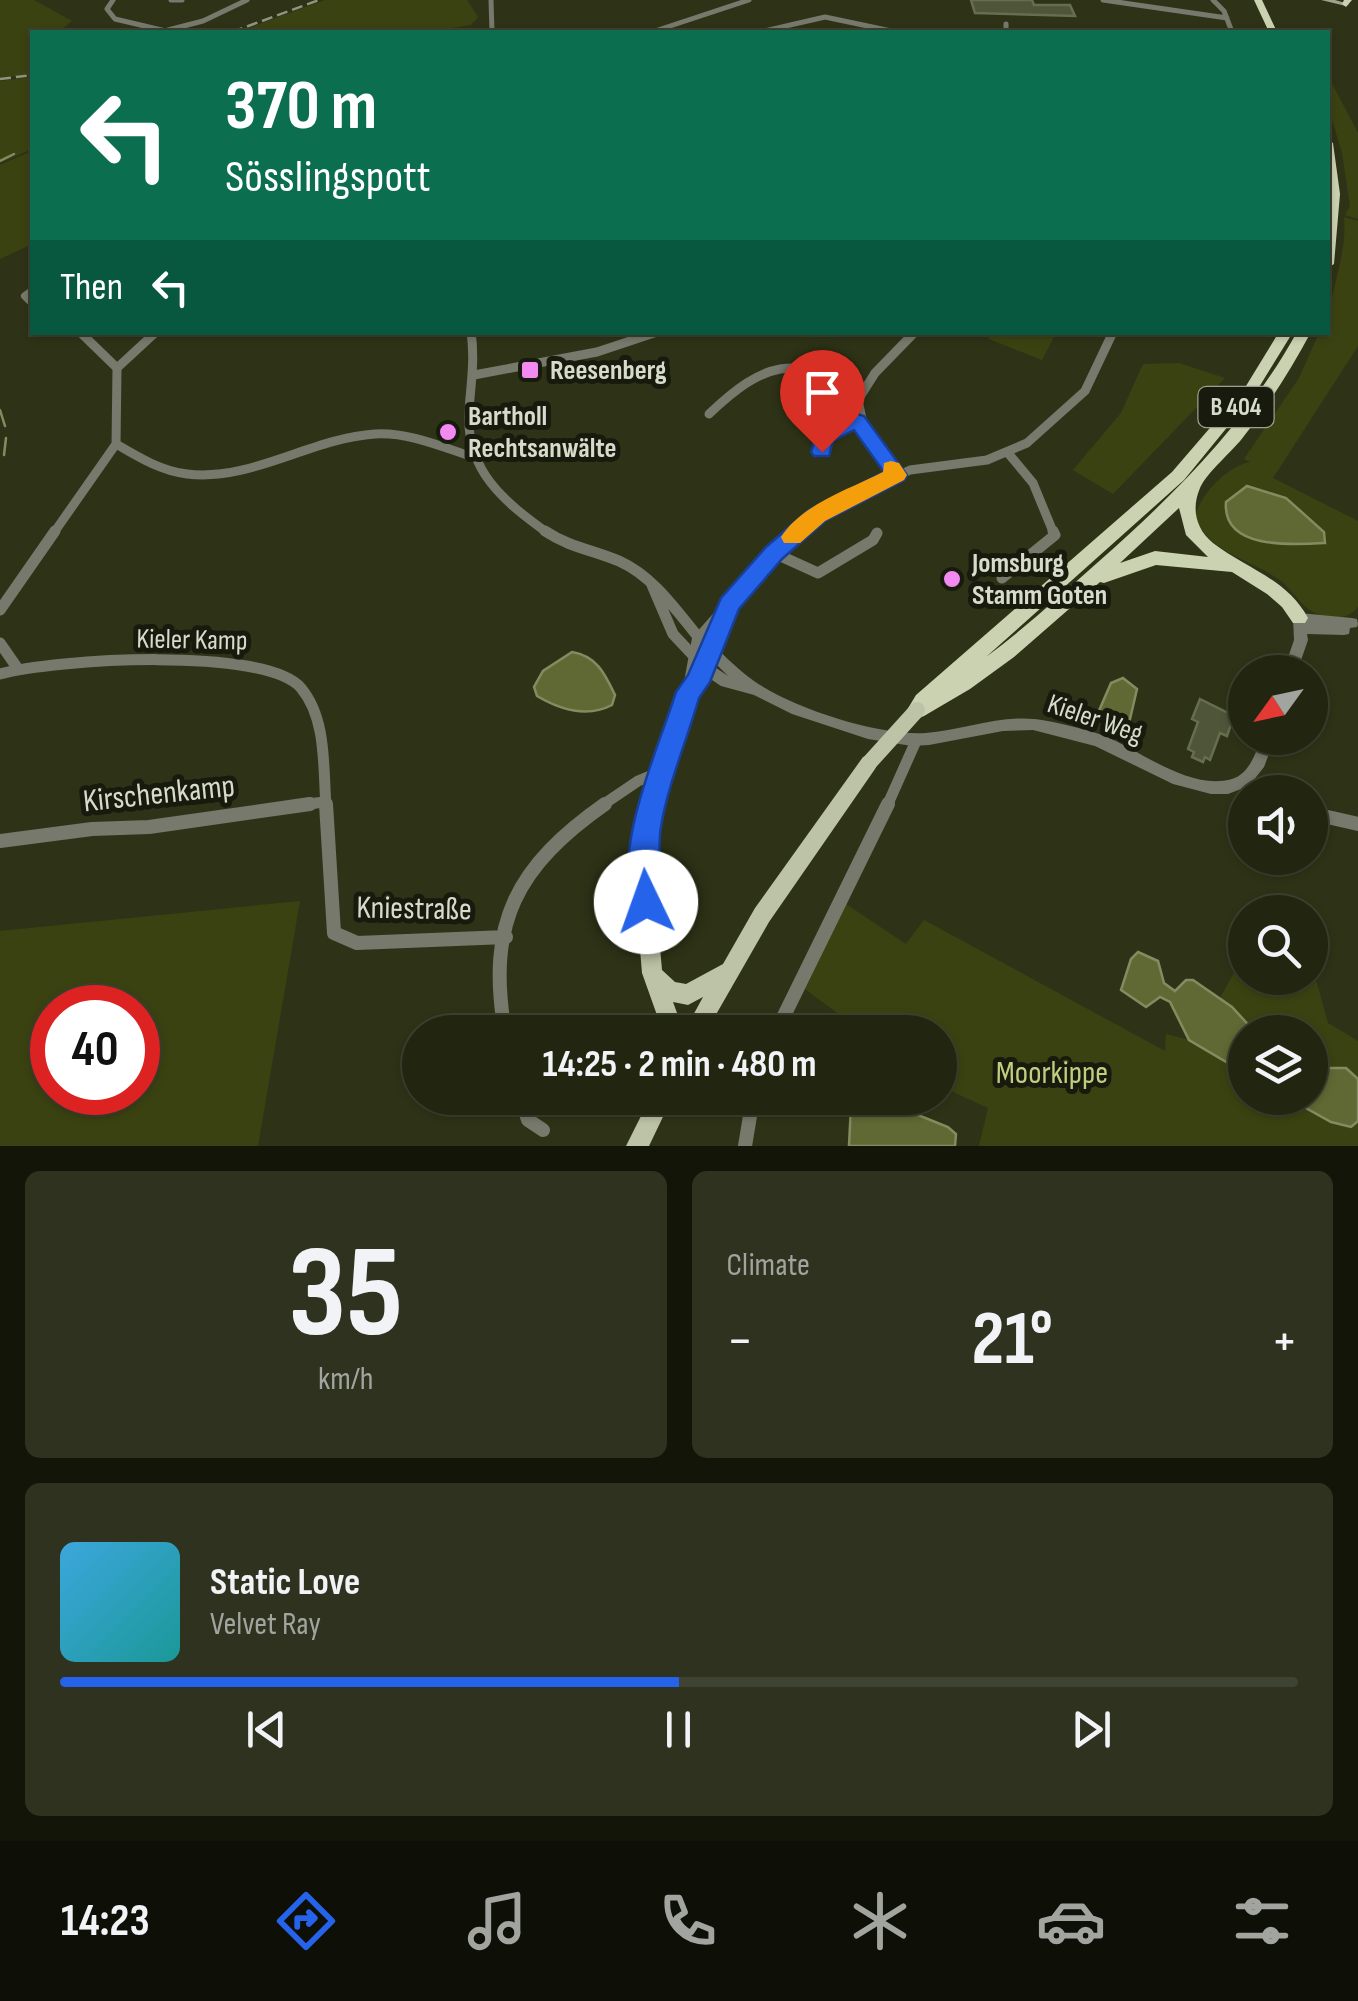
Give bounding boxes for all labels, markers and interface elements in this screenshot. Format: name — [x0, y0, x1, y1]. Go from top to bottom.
text: 370 m — [225, 65, 377, 149]
icon: left — [60, 70, 190, 200]
text: Sösslingspott — [225, 150, 431, 205]
icon: left — [143, 260, 198, 315]
text: Then — [60, 265, 123, 310]
pin — [780, 350, 865, 453]
place label: Reesenberg — [550, 354, 667, 387]
marker: Reesenberg — [519, 359, 541, 381]
icon: arrive — [795, 365, 850, 420]
road number: B 404 — [1198, 387, 1274, 427]
place label: Bartholl Rechtsanwälte — [468, 400, 617, 465]
marker: Bartholl Rechtsanwälte — [437, 421, 459, 443]
place label: Jomsburg Stamm Goten — [971, 547, 1107, 612]
marker: Jomsburg Stamm Goten — [941, 568, 963, 590]
street label: Kieler Kamp — [136, 623, 248, 657]
north arrow — [1228, 655, 1328, 755]
map controls — [1228, 655, 1328, 1115]
street label: Kieler Weg — [1043, 687, 1147, 751]
street label: Kirschenkamp — [81, 767, 237, 821]
button: sound — [1228, 775, 1328, 875]
position arrow — [594, 850, 698, 954]
street label: Kniestraße — [356, 888, 472, 930]
button: search — [1228, 895, 1328, 995]
speed limit sign: 40 — [30, 985, 160, 1115]
button: layers — [1228, 1015, 1328, 1115]
text: 14:25 · 2 min · 480 m — [543, 1042, 816, 1087]
park label: Moorkippe — [996, 1054, 1108, 1093]
text: 35 — [288, 1217, 403, 1373]
text: Climate — [727, 1246, 810, 1285]
text: 21° — [972, 1295, 1053, 1386]
text: − — [727, 1308, 753, 1375]
text: + — [1271, 1308, 1298, 1375]
text: km/h — [318, 1360, 373, 1399]
text: Static Love — [210, 1560, 360, 1605]
text: Velvet Ray — [210, 1605, 321, 1644]
icon: previous — [239, 1702, 294, 1757]
icon: pause — [651, 1702, 706, 1757]
icon: next — [1064, 1702, 1119, 1757]
icon: directions — [271, 1886, 341, 1956]
icon: music — [462, 1886, 532, 1956]
icon: phone — [653, 1886, 723, 1956]
icon: climate — [845, 1886, 915, 1956]
icon: car — [1036, 1886, 1106, 1956]
icon: filters — [1227, 1886, 1297, 1956]
text: 14:23 — [61, 1894, 150, 1949]

